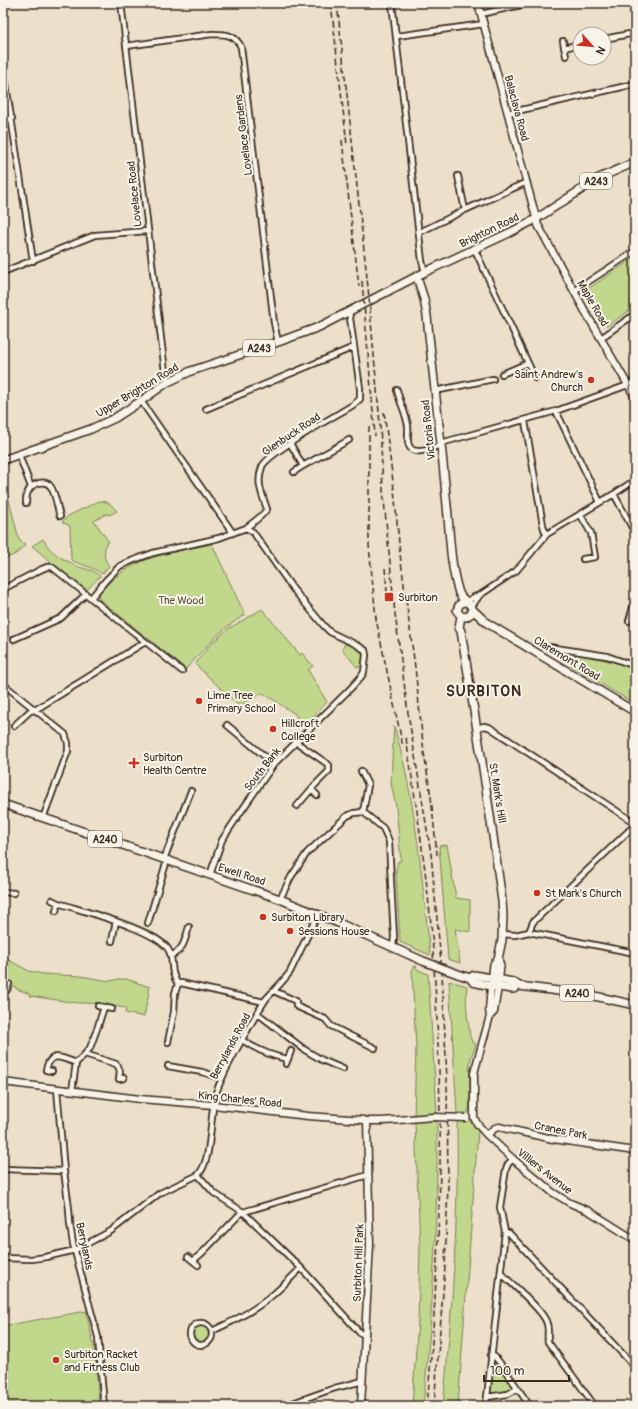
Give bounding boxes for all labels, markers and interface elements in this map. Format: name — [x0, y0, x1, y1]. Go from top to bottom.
north arrow — [572, 26, 612, 66]
text: N — [593, 44, 608, 57]
street label: Balaclava Road — [501, 74, 532, 142]
street label: Lovelace Gardens — [232, 94, 255, 176]
street label: Lovelace Road — [125, 160, 144, 228]
road number: A243 — [580, 173, 612, 189]
street label: Brighton Road — [457, 210, 521, 250]
street label: Maple Road — [574, 278, 611, 329]
road number: A243 — [243, 340, 275, 356]
street label: Upper Brighton Road — [94, 361, 181, 420]
place label: Saint Andrew's Church — [514, 368, 583, 394]
marker: Saint Andrew's Church — [586, 375, 596, 385]
street label: Victoria Road — [419, 399, 438, 461]
street label: Glenbuck Road — [260, 410, 323, 459]
marker: Surbiton — [383, 591, 395, 603]
place label: Surbiton — [398, 591, 438, 604]
park label: The Wood — [158, 594, 204, 607]
street label: Claremont Road — [531, 634, 602, 683]
district label: SURBITON — [446, 682, 522, 701]
place label: Lime Tree Primary School — [207, 689, 276, 715]
marker: Lime Tree Primary School — [194, 696, 204, 706]
place label: Hillcroft College — [281, 717, 320, 743]
marker: Hillcroft College — [268, 724, 278, 734]
street label: South Bank — [241, 745, 284, 794]
place label: Surbiton Health Centre — [143, 751, 207, 777]
marker: Surbiton Health Centre — [128, 757, 140, 769]
street label: St. Mark's Hill — [486, 762, 509, 824]
road number: A240 — [88, 831, 122, 847]
street label: Ewell Road — [217, 861, 267, 888]
place label: St Mark's Church — [545, 887, 621, 900]
marker: St Mark's Church — [532, 888, 542, 898]
place label: Surbiton Library — [271, 911, 345, 924]
marker: Surbiton Library — [258, 912, 268, 922]
place label: Sessions House — [298, 925, 370, 938]
marker: Sessions House — [285, 926, 295, 936]
road number: A240 — [560, 985, 594, 1001]
street label: Berrylands Road — [207, 1011, 253, 1082]
street label: King Charles' Road — [198, 1089, 282, 1110]
street label: Cranes Park — [533, 1119, 589, 1142]
street label: Villiers Avenue — [515, 1146, 575, 1197]
street label: Berrylands — [73, 1221, 96, 1271]
street label: Surbiton Hill Park — [351, 1223, 366, 1302]
place label: Surbiton Racket and Fitness Club — [64, 1348, 140, 1374]
marker: Surbiton Racket and Fitness Club — [51, 1355, 61, 1365]
scale bar — [484, 1357, 569, 1383]
text: 100 m — [490, 1364, 525, 1379]

